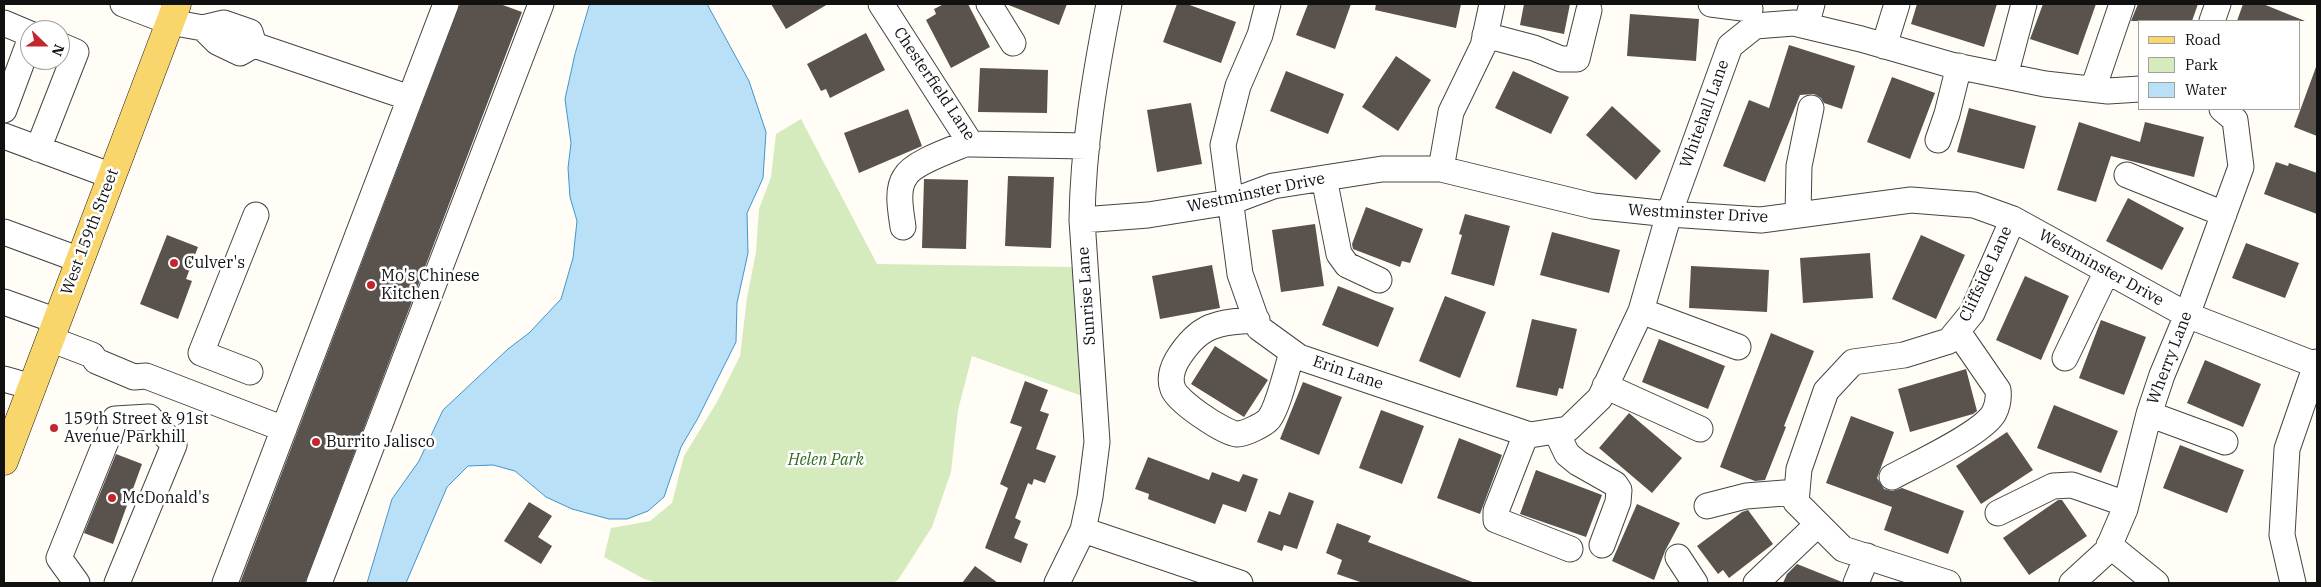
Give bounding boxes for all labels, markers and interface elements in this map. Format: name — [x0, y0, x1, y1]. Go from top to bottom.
north arrow — [20, 20, 70, 70]
legend — [2138, 20, 2301, 110]
street label: Chesterfield Lane — [889, 24, 979, 144]
text: Road — [2185, 30, 2221, 49]
text: N — [48, 42, 68, 59]
text: Park — [2185, 55, 2218, 74]
street label: Whitehall Lane — [1677, 57, 1733, 171]
text: Water — [2185, 80, 2227, 99]
street label: West 159th Street — [57, 166, 123, 298]
street label: Westminster Drive — [1185, 169, 1327, 217]
street label: Westminster Drive — [1627, 201, 1769, 227]
street label: Cliffside Lane — [1956, 223, 2016, 325]
street label: Westminster Drive — [2035, 226, 2167, 310]
street label: Sunrise Lane — [1074, 246, 1100, 346]
place label: Culver's — [184, 253, 245, 273]
marker: Culver's — [168, 257, 180, 269]
place label: Mo's Chinese Kitchen — [381, 266, 480, 304]
marker: Mo's Chinese Kitchen — [365, 279, 377, 291]
street label: Wherry Lane — [2143, 309, 2197, 407]
street label: Erin Lane — [1310, 352, 1386, 394]
place label: 159th Street & 91st Avenue/Parkhill — [64, 409, 208, 447]
marker: 159th Street & 91st Avenue/Parkhill — [48, 422, 60, 434]
place label: Burrito Jalisco — [326, 432, 435, 452]
marker: Burrito Jalisco — [310, 436, 322, 448]
park label: Helen Park — [788, 450, 864, 470]
place label: McDonald's — [122, 488, 210, 508]
marker: McDonald's — [106, 492, 118, 504]

